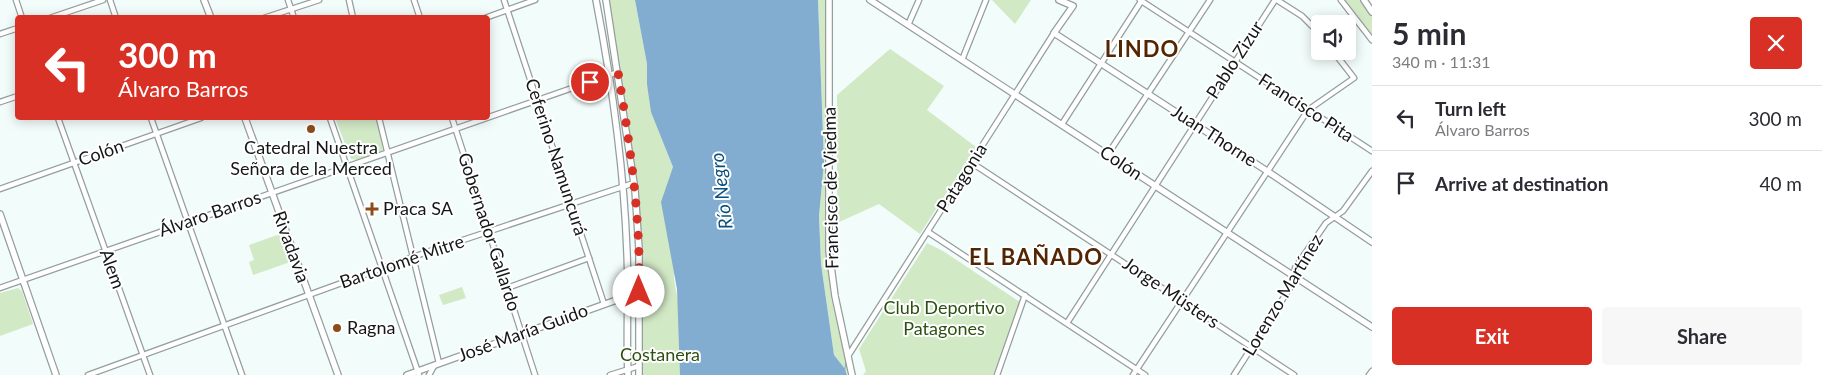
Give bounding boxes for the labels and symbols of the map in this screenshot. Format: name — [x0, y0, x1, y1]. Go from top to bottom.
street label: Pablo Zizur — [1201, 16, 1268, 103]
district label: LINDO — [1105, 35, 1179, 62]
pin — [569, 61, 611, 103]
street label: Francisco Pita — [1255, 68, 1358, 146]
street label: Ceferino Namuncurá — [521, 75, 593, 238]
street label: Juan Thorne — [1168, 99, 1261, 171]
street label: Francisco de Viedma — [818, 107, 842, 269]
marker: Catedral Nuestra Señora de la Merced — [305, 123, 317, 135]
street label: Colón — [75, 134, 126, 170]
place label: Catedral Nuestra Señora de la Merced — [230, 136, 392, 179]
street label: Patagonia — [931, 139, 991, 216]
street label: Colón — [1096, 140, 1147, 184]
street label: Gobernador Gallardo — [454, 150, 526, 314]
water label: Río Negro — [704, 151, 737, 231]
street label: Álvaro Barros — [156, 185, 264, 241]
place label: Praca SA — [383, 197, 454, 219]
marker: Praca SA — [365, 202, 379, 216]
street label: Rivadavia — [269, 208, 315, 286]
street label: Bartolomé Mitre — [337, 229, 467, 293]
street label: Lorenzo Martínez — [1237, 230, 1327, 359]
district label: EL BAÑADO — [969, 243, 1103, 270]
street label: Alem — [96, 246, 130, 292]
street label: Jorge Müsters — [1119, 252, 1224, 333]
position arrow — [612, 265, 664, 317]
park label: Club Deportivo Patagones — [883, 296, 1005, 339]
street label: José María Guido — [455, 298, 591, 366]
place label: Ragna — [347, 316, 395, 338]
marker: Ragna — [331, 322, 343, 334]
park label: Costanera — [620, 343, 700, 365]

